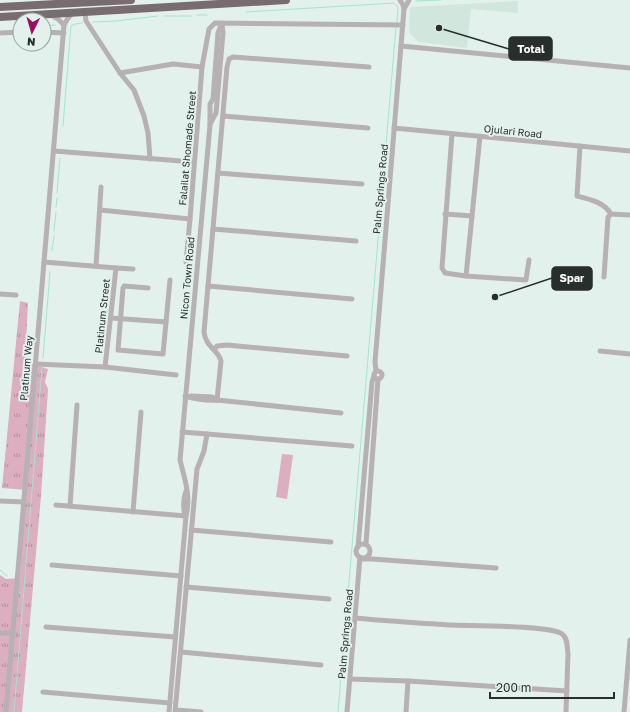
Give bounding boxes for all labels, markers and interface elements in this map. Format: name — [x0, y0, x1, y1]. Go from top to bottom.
north arrow — [12, 12, 52, 52]
text: N — [26, 36, 36, 49]
callout: Total — [509, 37, 552, 60]
text: Total — [517, 42, 545, 55]
street label: Falailat Shomade Street — [176, 90, 198, 206]
street label: Ojulari Road — [483, 122, 543, 140]
street label: Palm Springs Road — [370, 143, 390, 235]
street label: Nicon Town Road — [177, 236, 197, 320]
callout: Spar — [552, 267, 592, 290]
text: Spar — [560, 271, 585, 284]
street label: Platinum Street — [92, 278, 112, 354]
street label: Platinum Way — [17, 334, 35, 401]
street label: Palm Springs Road — [335, 588, 355, 680]
scale bar — [490, 674, 614, 700]
text: 200 m — [496, 680, 531, 695]

